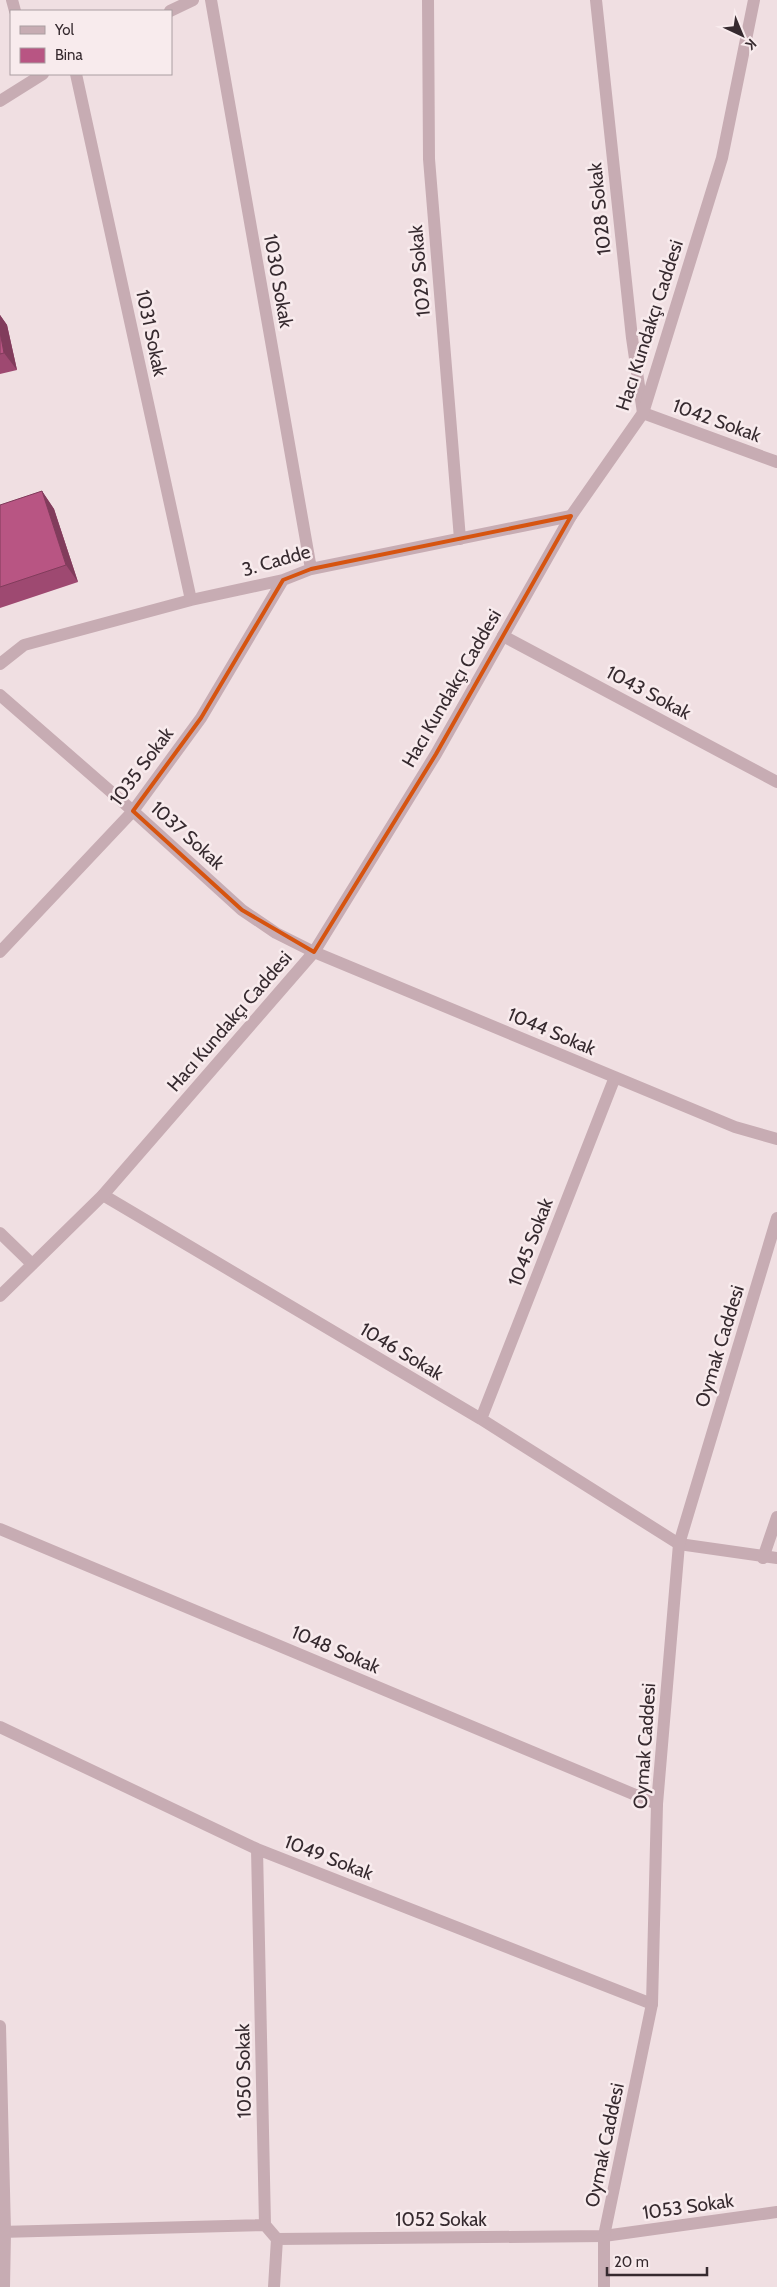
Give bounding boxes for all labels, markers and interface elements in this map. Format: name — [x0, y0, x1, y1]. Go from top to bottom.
legend — [10, 10, 172, 75]
north arrow — [717, 10, 767, 60]
text: Yol — [54, 21, 74, 39]
text: K — [741, 35, 760, 54]
text: Bina — [55, 46, 83, 64]
street label: 1028 Sokak — [583, 161, 616, 256]
street label: 1029 Sokak — [404, 224, 435, 318]
street label: 1030 Sokak — [259, 232, 298, 330]
street label: Hacı Kundakçı Caddesi — [611, 237, 688, 414]
street label: 1031 Sokak — [131, 288, 172, 379]
street label: 1042 Sokak — [670, 394, 765, 447]
street label: 3. Cadde — [239, 540, 313, 581]
street label: Hacı Kundakçı Caddesi — [397, 605, 506, 771]
street label: 1043 Sokak — [602, 661, 695, 725]
street label: 1035 Sokak — [105, 722, 179, 810]
street label: 1037 Sokak — [146, 796, 230, 875]
street label: Hacı Kundakçı Caddesi — [162, 946, 297, 1096]
street label: 1044 Sokak — [504, 1003, 600, 1060]
street label: 1045 Sokak — [503, 1194, 558, 1290]
street label: Oymak Caddesi — [690, 1282, 749, 1410]
street label: 1046 Sokak — [356, 1318, 448, 1386]
street label: 1048 Sokak — [288, 1621, 384, 1679]
street label: Oymak Caddesi — [629, 1682, 660, 1810]
street label: 1049 Sokak — [281, 1830, 377, 1885]
street label: 1050 Sokak — [231, 2023, 256, 2119]
street label: Oymak Caddesi — [580, 2081, 629, 2209]
street label: 1053 Sokak — [641, 2189, 736, 2224]
street label: 1052 Sokak — [395, 2208, 487, 2231]
scale bar — [607, 2244, 707, 2276]
text: 20 m — [614, 2253, 649, 2271]

